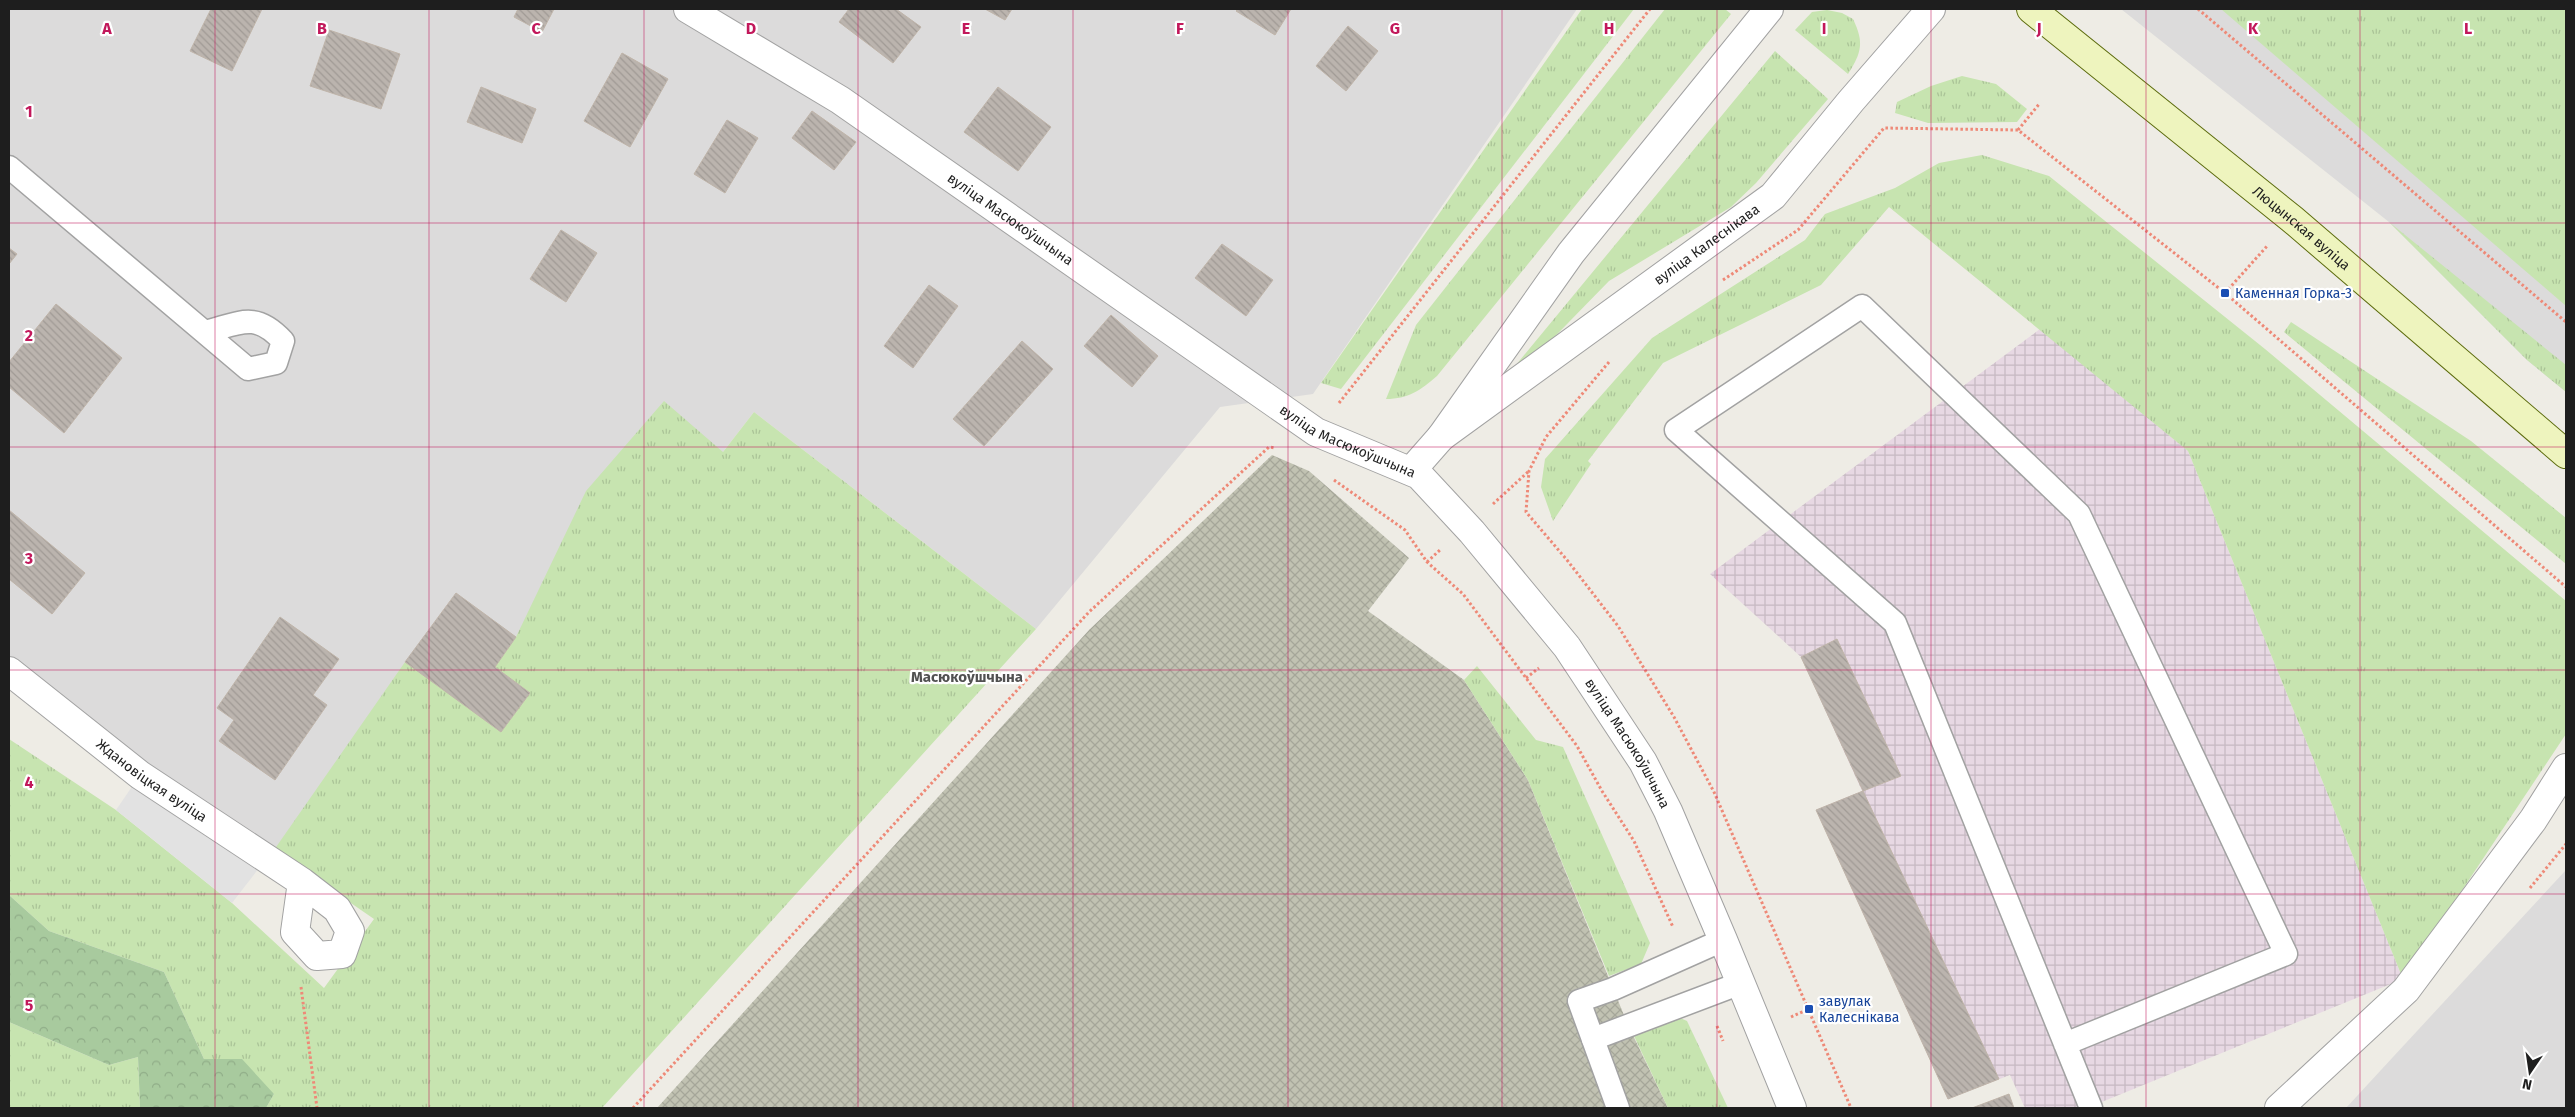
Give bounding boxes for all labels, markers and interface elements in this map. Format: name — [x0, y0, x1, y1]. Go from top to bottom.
text: A — [101, 19, 112, 38]
text: B — [317, 19, 327, 38]
text: C — [531, 19, 541, 38]
text: D — [746, 19, 756, 38]
text: E — [962, 19, 970, 38]
text: F — [1176, 19, 1184, 38]
text: G — [1390, 19, 1400, 38]
text: H — [1604, 19, 1614, 38]
text: I — [1822, 19, 1826, 38]
text: J — [2035, 19, 2042, 38]
text: K — [2248, 19, 2259, 38]
text: L — [2464, 19, 2472, 38]
text: 1 — [25, 102, 33, 121]
street label: вуліца Масюкоўшчына — [944, 169, 1077, 269]
street label: Люцынская вуліца — [2249, 182, 2354, 274]
street label: вуліца Калеснікава — [1650, 200, 1763, 288]
place label: Каменная Горка-3 — [2235, 285, 2352, 302]
marker: Каменная Горка-3 — [2219, 287, 2231, 299]
text: 2 — [25, 326, 33, 345]
street label: вуліца Масюкоўшчына — [1276, 401, 1418, 481]
text: 3 — [24, 549, 33, 568]
district label: Масюкоўшчына — [911, 668, 1023, 686]
street label: вуліца Масюкоўшчына — [1581, 675, 1674, 811]
street label: Ждановіцкая вуліца — [93, 735, 210, 825]
text: 4 — [24, 773, 34, 792]
place label: завулак Калеснікава — [1819, 993, 1899, 1026]
text: 5 — [25, 996, 34, 1015]
marker: завулак Калеснікава — [1803, 1003, 1815, 1015]
north arrow — [2505, 1047, 2555, 1097]
text: N — [2521, 1075, 2534, 1094]

